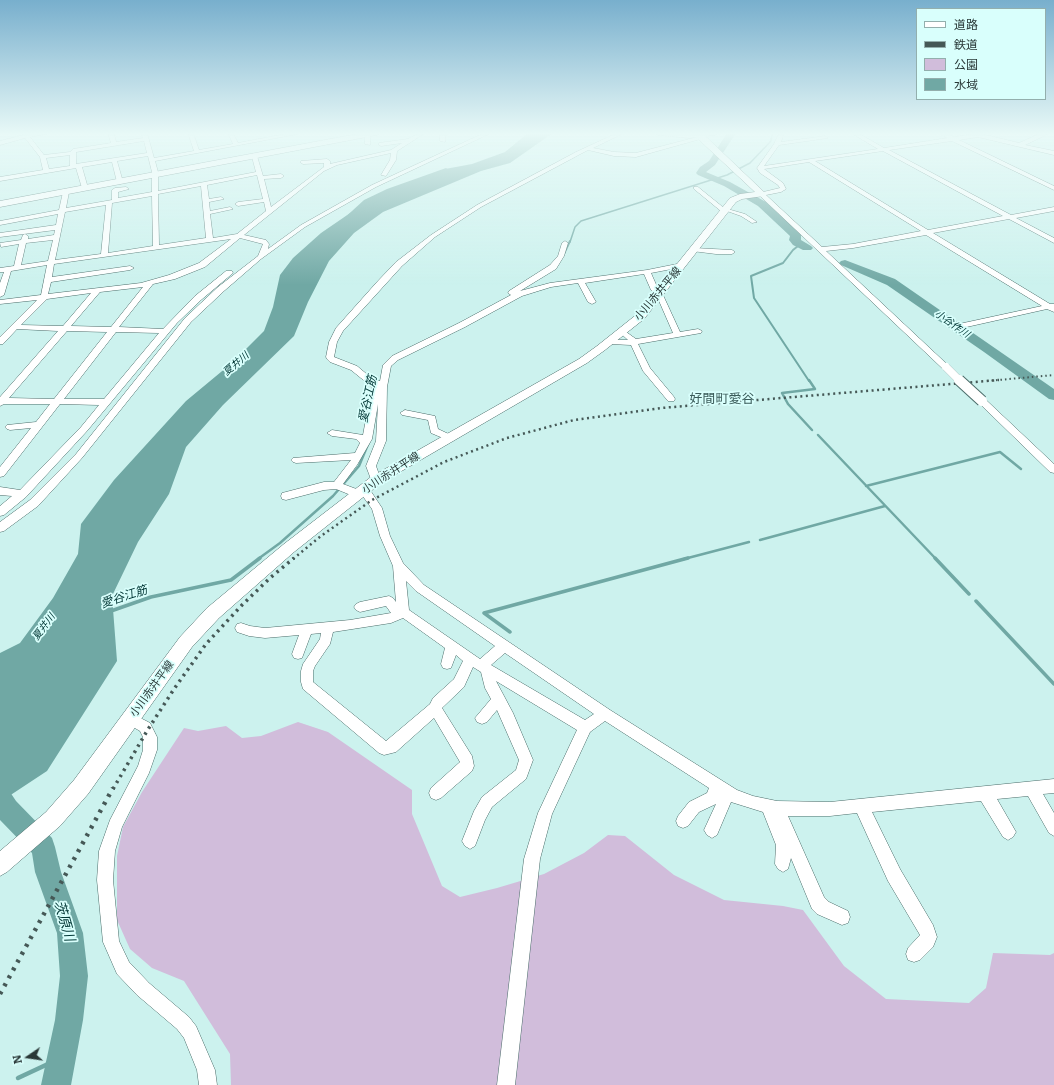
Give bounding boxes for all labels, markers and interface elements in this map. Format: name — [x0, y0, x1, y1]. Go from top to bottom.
legend — [916, 8, 1046, 100]
text: 道路 — [954, 15, 978, 33]
text: 鉄道 — [954, 35, 978, 53]
text: 公園 — [954, 55, 978, 73]
text: 水域 — [954, 75, 978, 93]
street label: 小川赤井平線 — [632, 264, 684, 324]
water label: 小谷作川 — [932, 308, 972, 340]
water label: 夏井川 — [221, 350, 251, 378]
water label: 愛谷江筋 — [356, 374, 380, 424]
district label: 好間町愛谷 — [690, 391, 754, 407]
street label: 小川赤井平線 — [360, 449, 422, 497]
water label: 愛谷江筋 — [99, 583, 149, 611]
water label: 夏井川 — [30, 611, 58, 643]
street label: 小川赤井平線 — [127, 658, 177, 720]
water label: 茨原川 — [50, 898, 78, 944]
north arrow — [8, 1037, 48, 1077]
text: N — [7, 1053, 25, 1066]

